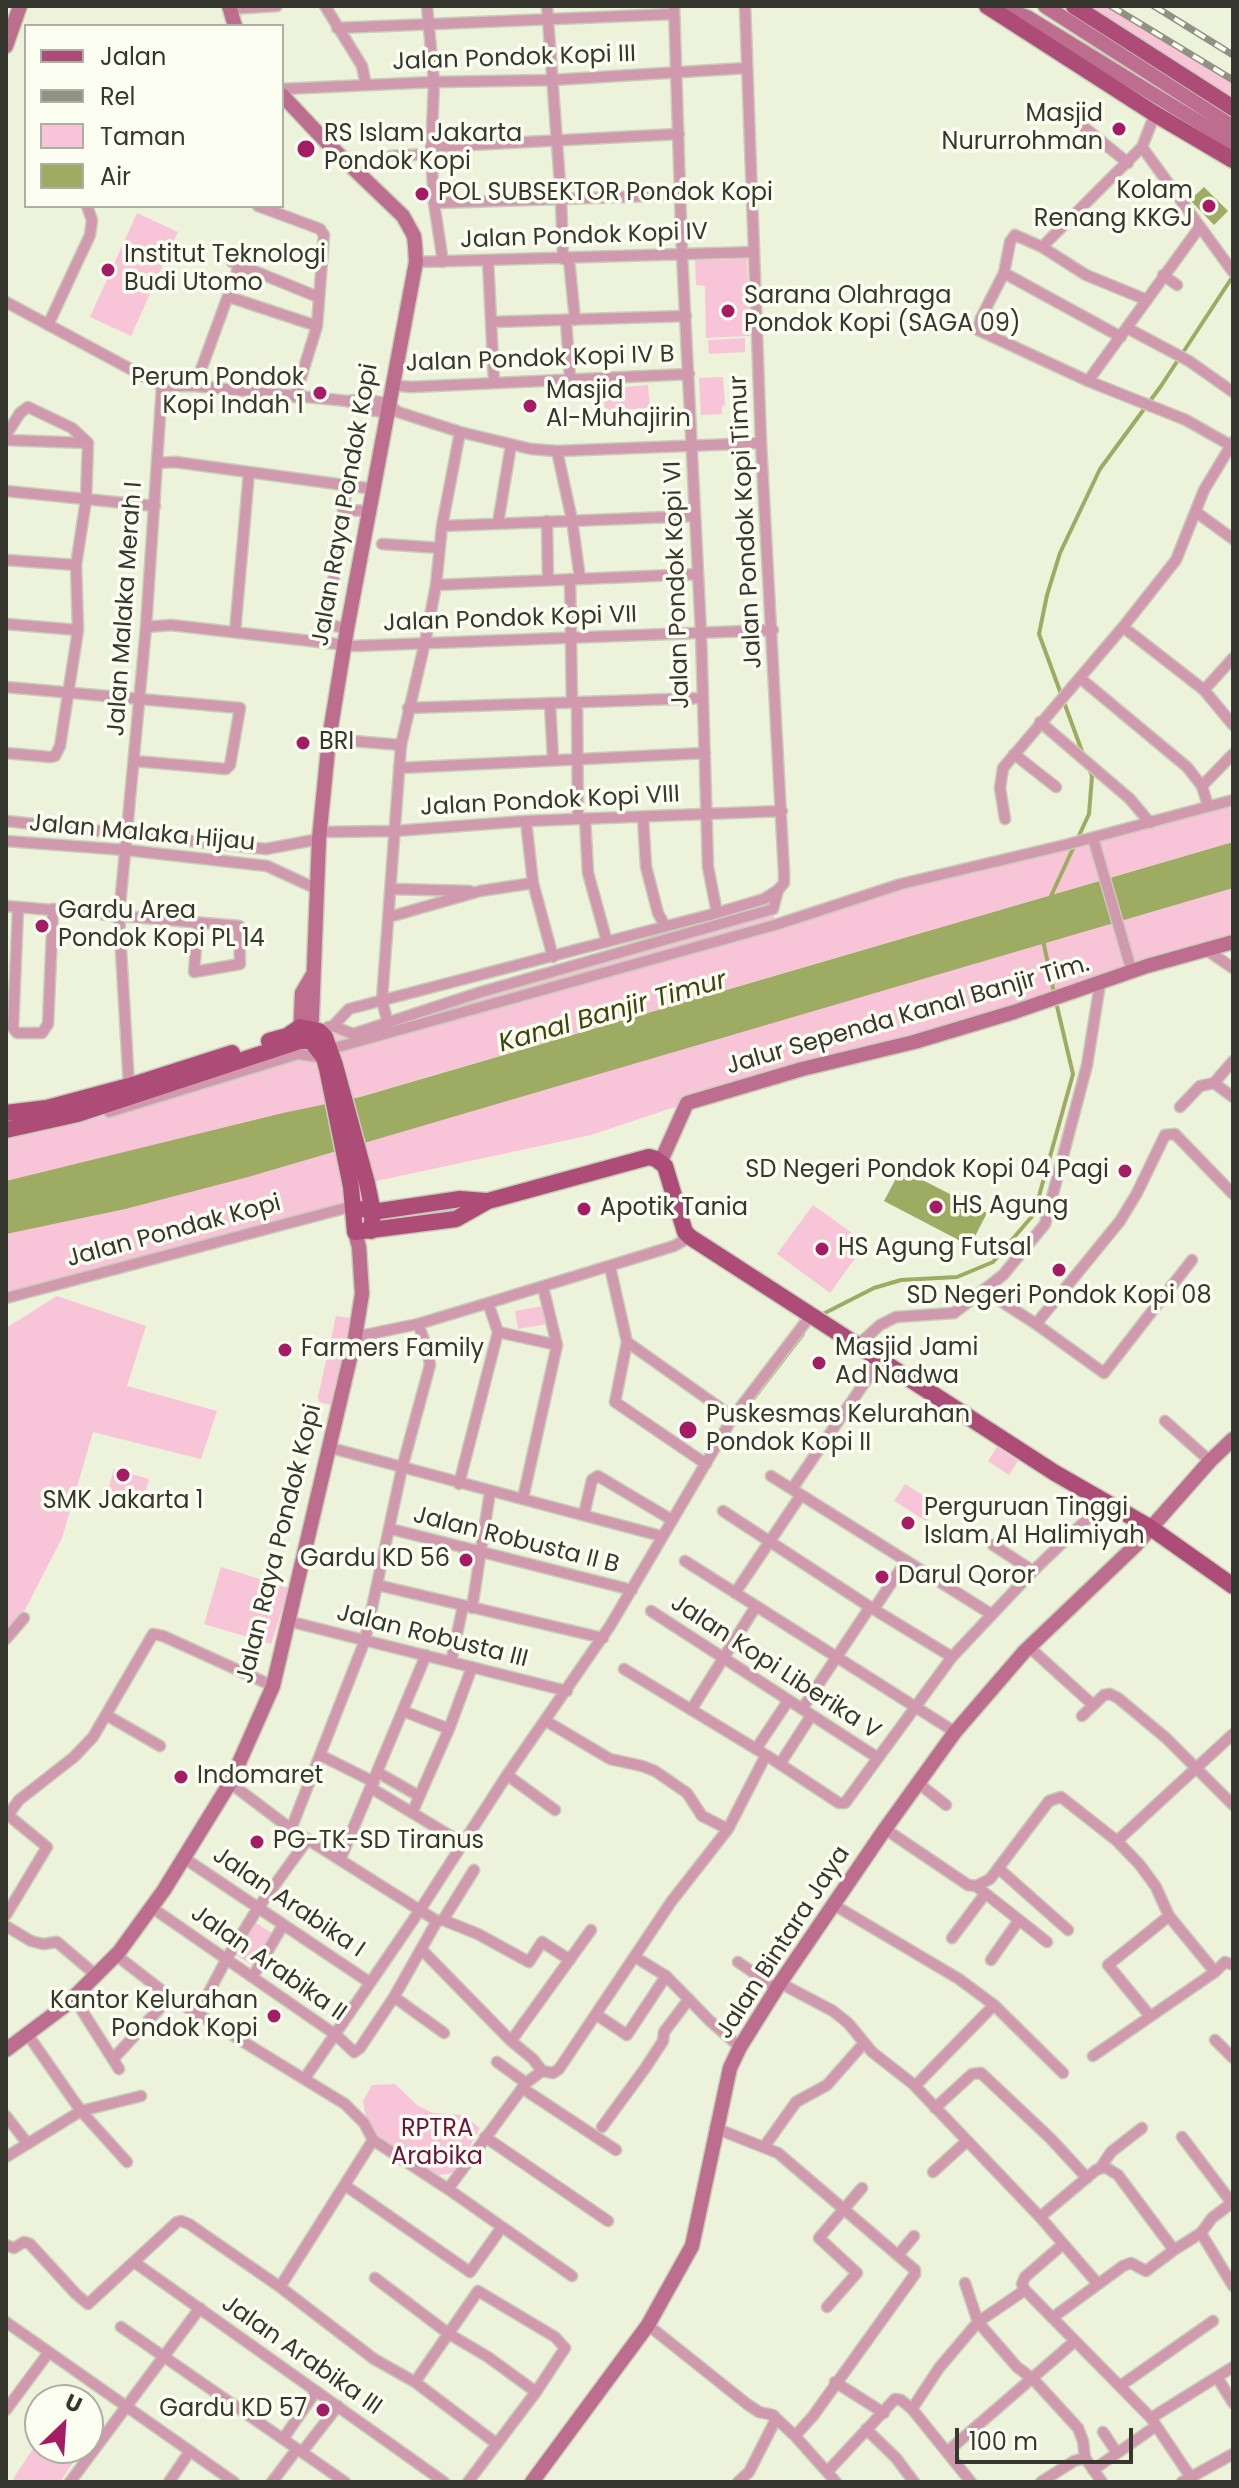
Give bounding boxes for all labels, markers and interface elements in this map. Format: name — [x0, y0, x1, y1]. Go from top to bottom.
legend — [24, 24, 284, 208]
text: Jalan — [100, 40, 166, 73]
street label: Jalan Pondok Kopi III — [392, 40, 636, 78]
text: Rel — [100, 80, 135, 113]
place label: Masjid Nururrohman — [942, 101, 1103, 157]
text: Taman — [100, 120, 186, 153]
marker: Masjid Nururrohman — [1110, 120, 1128, 138]
place label: RS Islam Jakarta Pondok Kopi — [324, 121, 522, 177]
marker: RS Islam Jakarta Pondok Kopi — [295, 138, 317, 160]
text: Air — [100, 160, 131, 193]
place label: Kolam Renang KKGJ — [1034, 178, 1193, 234]
place label: POL SUBSEKTOR Pondok Kopi — [438, 180, 773, 208]
marker: POL SUBSEKTOR Pondok Kopi — [413, 185, 431, 203]
marker: Kolam Renang KKGJ — [1200, 197, 1218, 215]
street label: Jalan Pondok Kopi IV — [459, 218, 709, 256]
place label: Institut Teknologi Budi Utomo — [124, 242, 326, 298]
marker: Institut Teknologi Budi Utomo — [99, 261, 117, 279]
place label: Sarana Olahraga Pondok Kopi (SAGA 09) — [744, 283, 1021, 339]
marker: Sarana Olahraga Pondok Kopi (SAGA 09) — [719, 302, 737, 320]
street label: Jalan Pondok Kopi IV B — [405, 341, 675, 379]
street label: Jalan Raya Pondok Kopi — [307, 361, 385, 649]
place label: Perum Pondok Kopi Indah 1 — [131, 365, 304, 421]
street label: Jalan Pondok Kopi Timur — [725, 374, 769, 670]
place label: Masjid Al-Muhajirin — [546, 378, 691, 434]
marker: Perum Pondok Kopi Indah 1 — [311, 384, 329, 402]
marker: Masjid Al-Muhajirin — [521, 397, 539, 415]
street label: Jalan Pondok Kopi VI — [659, 460, 697, 710]
street label: Jalan Malaka Merah I — [103, 481, 149, 737]
street label: Jalan Pondok Kopi VII — [383, 601, 637, 639]
place label: BRI — [319, 729, 354, 757]
marker: BRI — [294, 734, 312, 752]
street label: Jalan Pondok Kopi VIII — [419, 781, 681, 823]
street label: Jalan Malaka Hijau — [28, 810, 256, 858]
place label: Gardu Area Pondok Kopi PL 14 — [58, 898, 265, 954]
marker: Gardu Area Pondok Kopi PL 14 — [33, 917, 51, 935]
street label: Jalur Sependa Kanal Banjir Tim. — [723, 950, 1093, 1082]
water label: Kanal Banjir Timur — [495, 966, 731, 1060]
place label: SD Negeri Pondok Kopi 04 Pagi — [745, 1157, 1109, 1185]
marker: SD Negeri Pondok Kopi 04 Pagi — [1116, 1162, 1134, 1180]
street label: Jalan Pondak Kopi — [64, 1190, 284, 1274]
place label: HS Agung — [952, 1193, 1068, 1221]
place label: Apotik Tania — [600, 1195, 748, 1223]
marker: HS Agung — [927, 1198, 945, 1216]
marker: Apotik Tania — [575, 1200, 593, 1218]
place label: HS Agung Futsal — [838, 1235, 1032, 1263]
marker: HS Agung Futsal — [813, 1240, 831, 1258]
marker: SD Negeri Pondok Kopi 08 — [1050, 1261, 1068, 1279]
place label: SD Negeri Pondok Kopi 08 — [906, 1283, 1212, 1311]
place label: Masjid Jami Ad Nadwa — [835, 1335, 978, 1391]
place label: Farmers Family — [301, 1336, 484, 1364]
marker: Farmers Family — [276, 1341, 294, 1359]
marker: Masjid Jami Ad Nadwa — [810, 1354, 828, 1372]
street label: Jalan Raya Pondok Kopi — [231, 1401, 329, 1687]
place label: Puskesmas Kelurahan Pondok Kopi II — [706, 1402, 970, 1458]
marker: Puskesmas Kelurahan Pondok Kopi II — [677, 1419, 699, 1441]
marker: SMK Jakarta 1 — [114, 1466, 132, 1484]
place label: SMK Jakarta 1 — [42, 1488, 204, 1516]
place label: Perguruan Tinggi Islam Al Halimiyah — [924, 1495, 1145, 1551]
street label: Jalan Robusta II B — [410, 1501, 622, 1581]
marker: Perguruan Tinggi Islam Al Halimiyah — [899, 1514, 917, 1532]
place label: Gardu KD 56 — [300, 1546, 450, 1574]
marker: Gardu KD 56 — [457, 1551, 475, 1569]
place label: Darul Qoror — [898, 1563, 1035, 1591]
marker: Darul Qoror — [873, 1568, 891, 1586]
street label: Jalan Kopi Liberika V — [665, 1589, 885, 1747]
street label: Jalan Robusta III — [333, 1599, 531, 1675]
place label: Indomaret — [197, 1763, 323, 1791]
marker: Indomaret — [172, 1768, 190, 1786]
place label: PG-TK-SD Tiranus — [273, 1828, 484, 1856]
marker: PG-TK-SD Tiranus — [248, 1833, 266, 1851]
street label: Jalan Bintara Jaya — [711, 1841, 857, 2045]
street label: Jalan Arabika I — [206, 1842, 370, 1964]
street label: Jalan Arabika II — [185, 1900, 351, 2028]
place label: Kantor Kelurahan Pondok Kopi — [50, 1988, 258, 2044]
marker: Kantor Kelurahan Pondok Kopi — [265, 2007, 283, 2025]
park label: RPTRA Arabika — [391, 2116, 483, 2172]
street label: Jalan Arabika III — [215, 2290, 387, 2422]
north arrow — [24, 2384, 104, 2464]
text: U — [60, 2386, 87, 2421]
place label: Gardu KD 57 — [159, 2396, 307, 2424]
marker: Gardu KD 57 — [314, 2401, 332, 2419]
scale bar — [959, 2412, 1137, 2462]
text: 100 m — [969, 2425, 1038, 2458]

